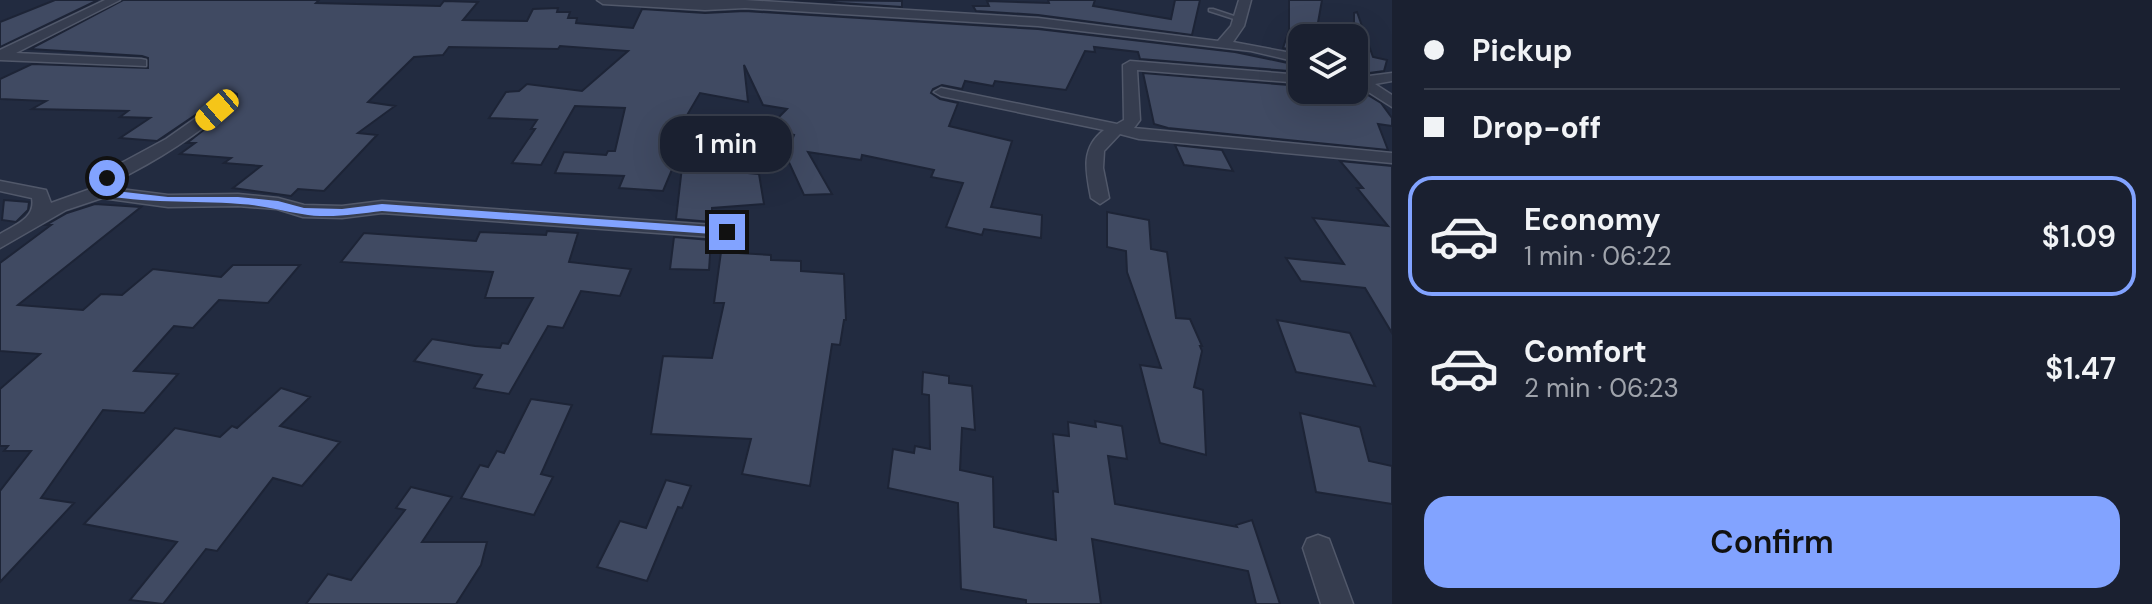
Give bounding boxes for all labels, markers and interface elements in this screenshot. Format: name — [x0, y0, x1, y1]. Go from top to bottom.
map controls — [1288, 24, 1368, 104]
button: layers — [1288, 24, 1368, 104]
text: Pickup — [1472, 31, 1572, 70]
car — [191, 85, 243, 135]
text: Drop-off — [1472, 108, 1601, 147]
callout: 1 min — [661, 116, 793, 172]
text: 1 min — [695, 127, 757, 161]
route start — [89, 160, 125, 196]
icon: car — [1428, 200, 1500, 272]
text: Economy — [1524, 200, 1661, 239]
route end — [709, 214, 745, 250]
text: $1.09 — [2042, 217, 2116, 256]
text: 1 min · 06:22 — [1524, 239, 1672, 273]
icon: car — [1428, 332, 1500, 404]
text: Comfort — [1524, 332, 1647, 371]
text: $1.47 — [2045, 349, 2116, 388]
text: 2 min · 06:23 — [1524, 371, 1679, 405]
button: Confirm — [1424, 496, 2120, 588]

